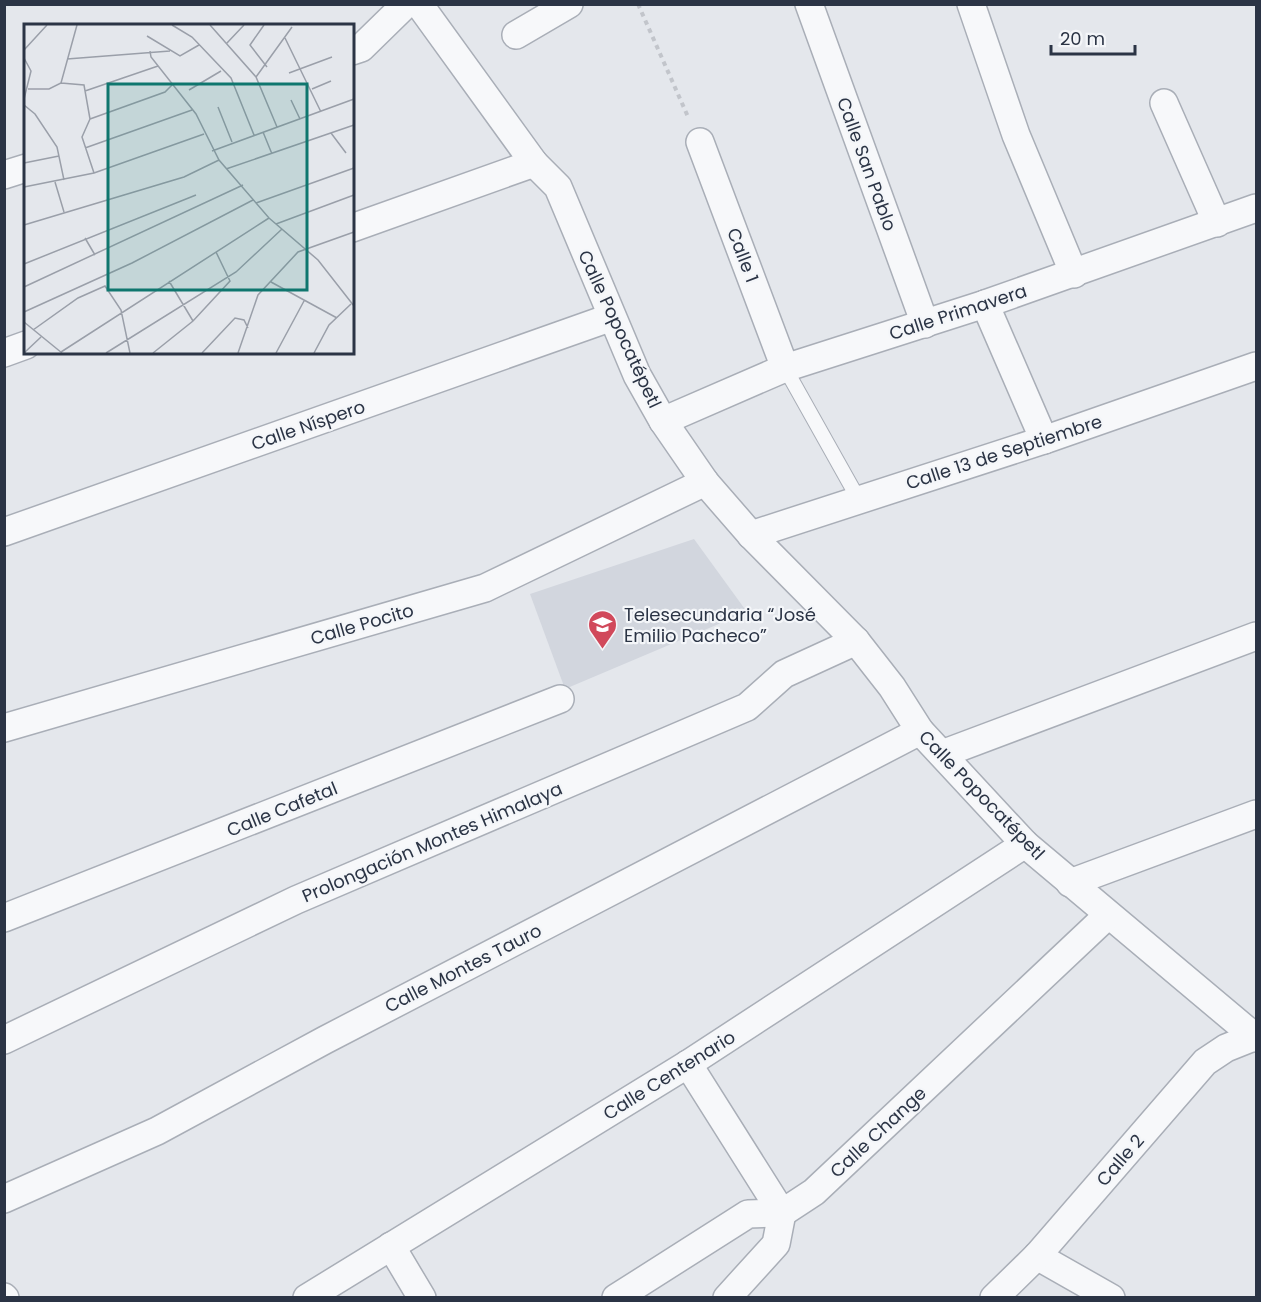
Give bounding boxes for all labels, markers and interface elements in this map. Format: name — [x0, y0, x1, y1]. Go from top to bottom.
scale bar — [1051, 18, 1135, 56]
inset map — [24, 24, 354, 354]
text: 20 m — [1060, 26, 1105, 51]
street label: Calle San Pablo — [831, 94, 903, 234]
street label: Calle 1 — [721, 224, 765, 286]
street label: Calle Popocatépetl — [572, 246, 668, 412]
street label: Calle Primavera — [886, 278, 1030, 346]
street label: Calle Níspero — [248, 394, 368, 456]
street label: Calle 13 de Septiembre — [903, 408, 1105, 496]
street label: Calle Pocito — [307, 597, 417, 651]
place label: Telesecundaria “José Emilio Pacheco” — [624, 602, 816, 648]
school or university icon: Telesecundaria “José Emilio Pacheco” — [587, 608, 619, 650]
street label: Calle Popocatépetl — [913, 725, 1051, 865]
street label: Calle Cafetal — [223, 775, 341, 843]
street label: Prolongación Montes Himalaya — [298, 776, 566, 908]
street label: Calle Montes Tauro — [380, 918, 546, 1018]
street label: Calle Centenario — [598, 1024, 740, 1126]
street label: Calle Change — [824, 1081, 932, 1183]
street label: Calle 2 — [1090, 1129, 1150, 1191]

